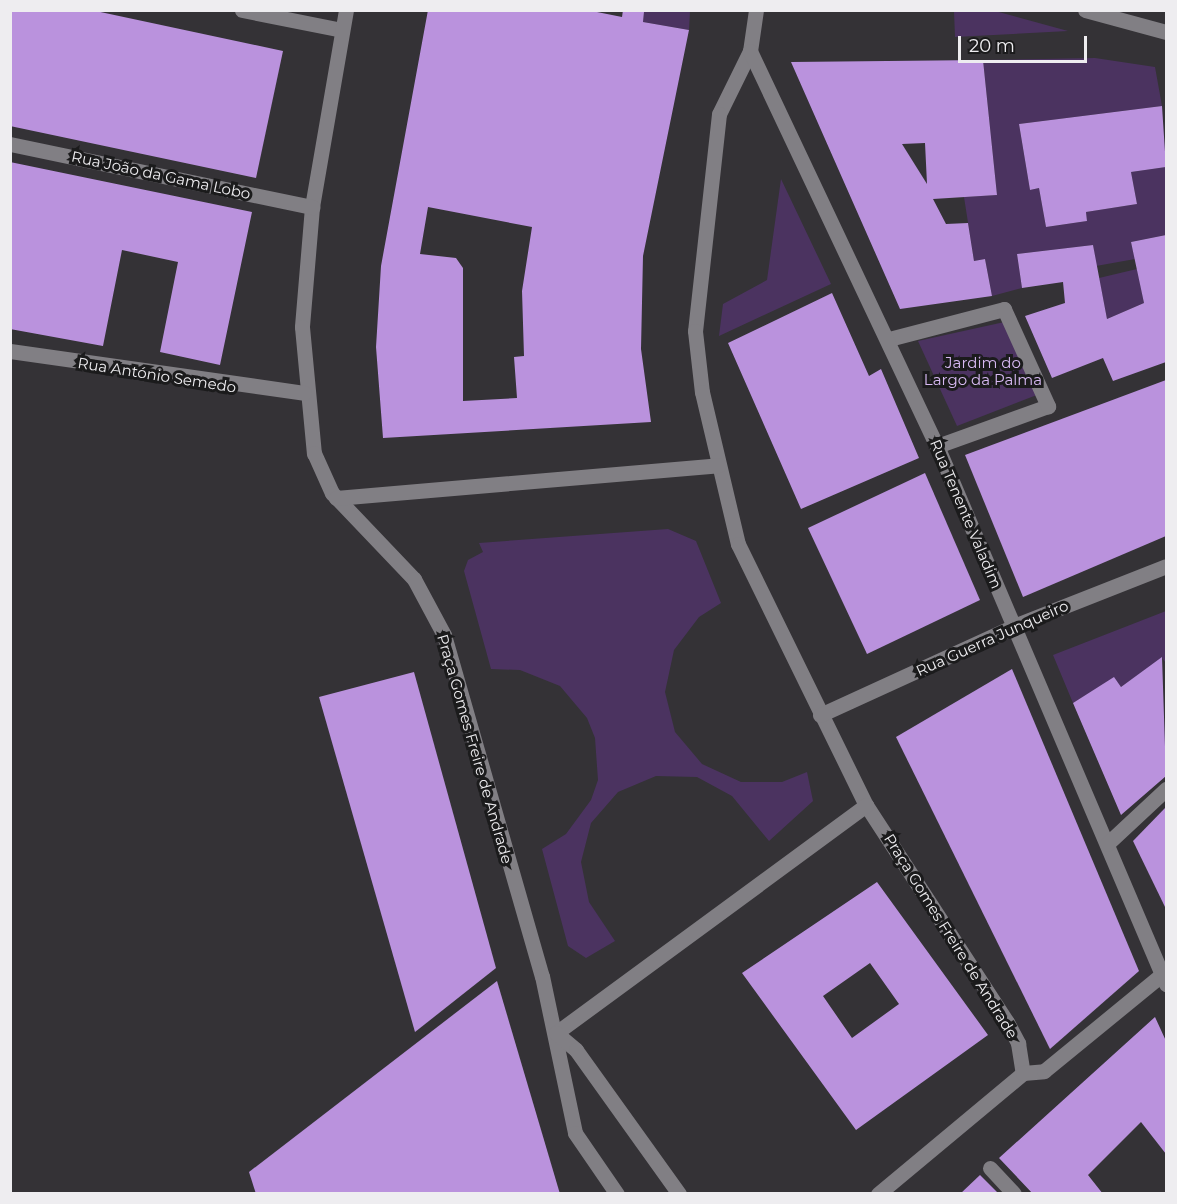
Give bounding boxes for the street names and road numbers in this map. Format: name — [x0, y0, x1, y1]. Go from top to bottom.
street label: Rua João da Gama Lobo — [70, 147, 252, 203]
street label: Rua António Semedo — [76, 354, 238, 396]
street label: Rua Tenente Valadim — [926, 437, 1006, 591]
street label: Rua Guerra Junqueiro — [913, 596, 1071, 680]
street label: Praça Gomes Freire de Andrade — [434, 632, 516, 866]
street label: Praça Gomes Freire de Andrade — [880, 830, 1022, 1042]

